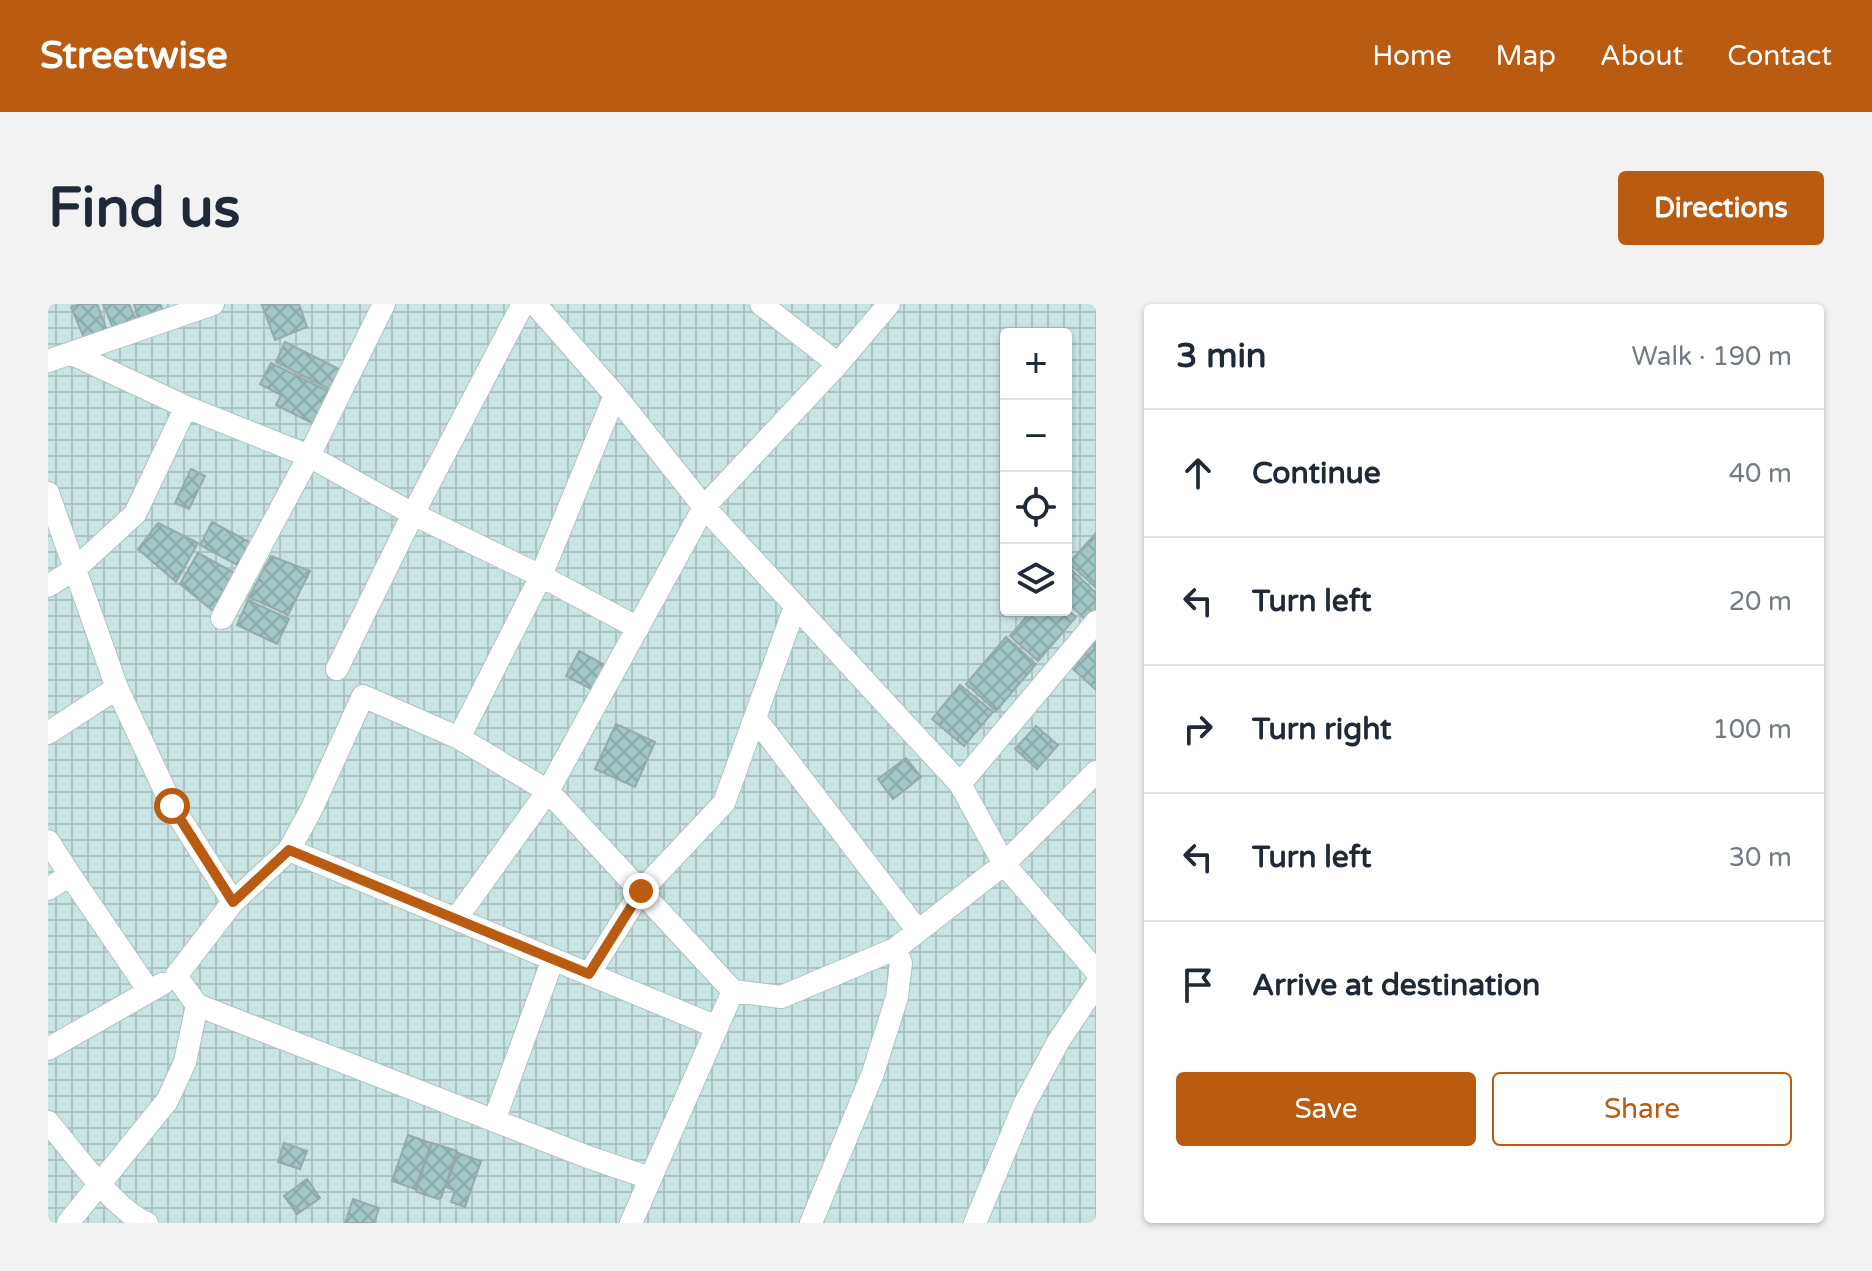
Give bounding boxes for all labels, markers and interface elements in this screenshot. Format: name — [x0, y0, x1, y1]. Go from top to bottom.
text: Streetwise — [40, 33, 228, 79]
text: Home — [1372, 39, 1452, 73]
text: Map — [1496, 39, 1556, 73]
text: About — [1600, 39, 1683, 73]
text: Contact — [1727, 39, 1832, 73]
button: Directions — [1618, 171, 1824, 245]
text: Find us — [48, 175, 240, 242]
map controls — [1000, 328, 1072, 616]
button: + — [1000, 328, 1072, 400]
text: 3 min — [1176, 336, 1267, 377]
text: Walk · 190 m — [1632, 341, 1792, 372]
button: − — [1000, 400, 1072, 472]
icon: ahead — [1176, 451, 1220, 495]
text: Continue — [1252, 455, 1381, 492]
text: 40 m — [1729, 458, 1792, 489]
button: locate — [1000, 472, 1072, 544]
button: layers — [1000, 544, 1072, 616]
icon: left — [1176, 579, 1220, 623]
text: Turn left — [1252, 583, 1371, 620]
text: 20 m — [1729, 586, 1792, 617]
icon: right — [1176, 707, 1220, 751]
text: Turn right — [1252, 711, 1392, 748]
text: 100 m — [1712, 714, 1792, 745]
route start — [154, 788, 190, 824]
icon: left — [1176, 835, 1220, 879]
text: Turn left — [1252, 839, 1371, 876]
text: 30 m — [1729, 842, 1792, 873]
route end — [623, 873, 659, 909]
icon: arrive — [1176, 963, 1220, 1007]
text: Arrive at destination — [1252, 967, 1540, 1004]
button: Save — [1176, 1072, 1476, 1146]
button: Share — [1492, 1072, 1792, 1146]

